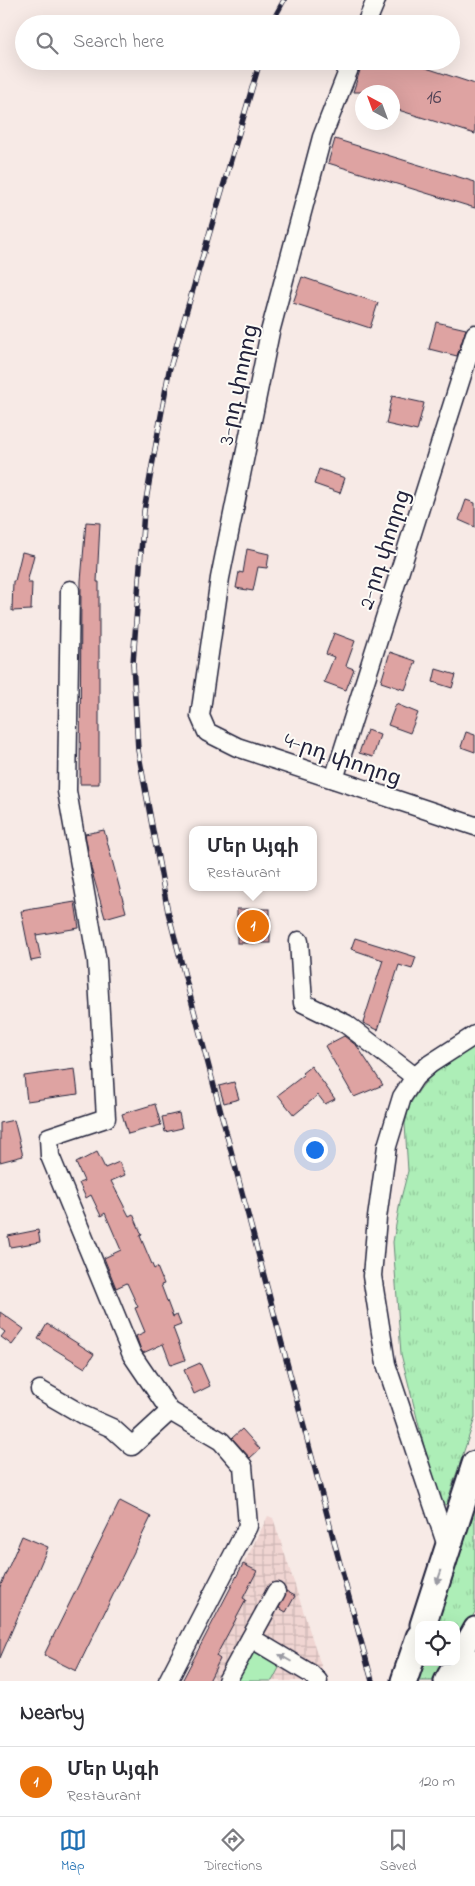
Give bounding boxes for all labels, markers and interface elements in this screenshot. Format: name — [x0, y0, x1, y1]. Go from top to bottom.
search box — [15, 15, 460, 70]
icon: search — [33, 29, 61, 57]
text: Search here — [73, 29, 164, 56]
house number: 16 — [426, 84, 442, 113]
north arrow — [355, 85, 400, 130]
street label: 3-րդ փողոց — [212, 321, 268, 448]
street label: 2-րդ փողոց — [351, 486, 420, 614]
street label: 4-րդ փողոց — [279, 726, 405, 796]
popup — [189, 826, 317, 891]
text: Մեր Այգի — [207, 834, 299, 861]
text: Restaurant — [207, 861, 281, 885]
pin: 1 — [237, 907, 269, 945]
your location — [302, 1137, 328, 1163]
one-way arrow — [435, 1570, 443, 1585]
map controls — [415, 1621, 460, 1666]
button: locate — [415, 1621, 460, 1666]
one-way arrow — [278, 1654, 292, 1663]
text: Nearby — [20, 1699, 84, 1729]
text: Մեր Այգի — [67, 1757, 159, 1784]
text: 1 — [33, 1770, 39, 1794]
text: 120 m — [419, 1770, 455, 1794]
text: Restaurant — [67, 1784, 141, 1808]
tab: Map — [59, 1826, 87, 1877]
tab: Directions — [204, 1826, 262, 1877]
tab: Saved — [380, 1826, 416, 1877]

